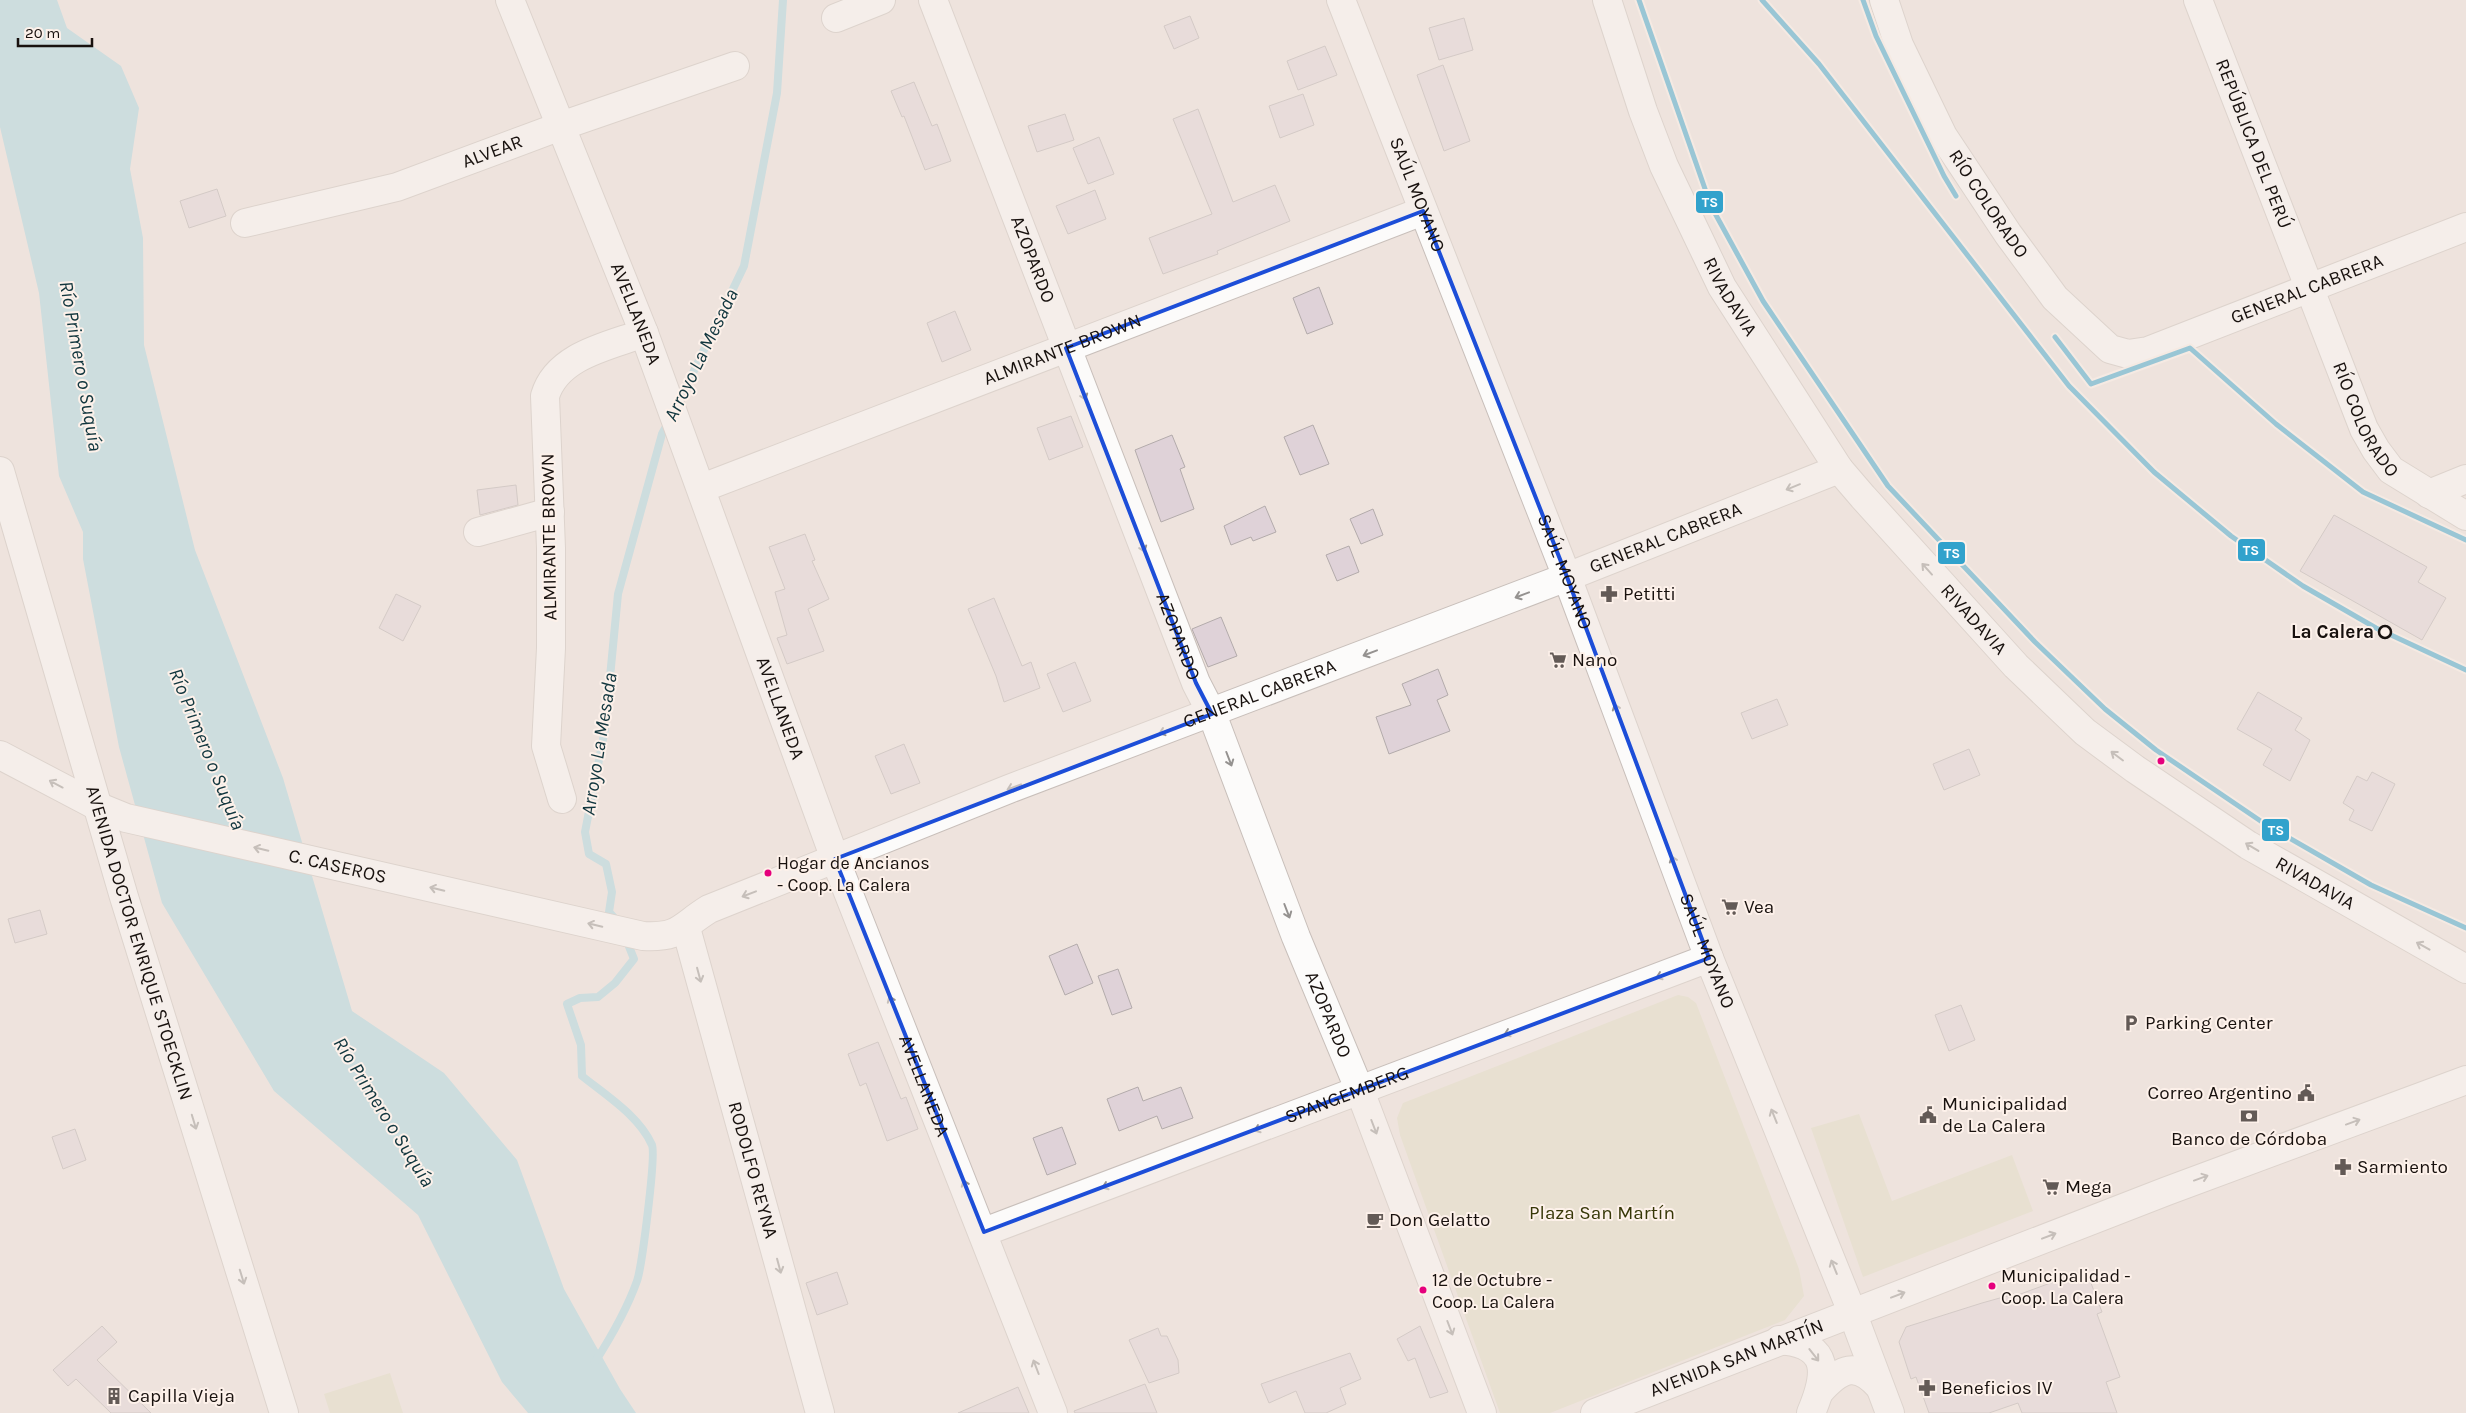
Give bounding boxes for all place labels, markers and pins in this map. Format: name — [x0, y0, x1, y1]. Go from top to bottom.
place label: Petitti — [1623, 583, 1676, 605]
pharmacy icon: Petitti — [1599, 584, 1619, 604]
place label: La Calera — [2291, 621, 2374, 643]
marker: La Calera — [2378, 625, 2392, 639]
place label: Nano — [1572, 649, 1617, 671]
supermarket icon: Nano — [1548, 650, 1568, 670]
unlabelled marker — [2156, 756, 2166, 766]
place label: Hogar de Ancianos - Coop. La Calera — [777, 852, 930, 896]
marker: Hogar de Ancianos - Coop. La Calera — [763, 868, 773, 878]
place label: Vea — [1744, 896, 1774, 918]
supermarket icon: Vea — [1720, 897, 1740, 917]
place label: Parking Center — [2145, 1012, 2273, 1034]
parking icon: Parking Center — [2121, 1013, 2141, 1033]
place label: Correo Argentino — [2147, 1082, 2292, 1104]
public building icon: Correo Argentino — [2296, 1083, 2316, 1103]
place label: Municipalidad de La Calera — [1942, 1093, 2068, 1137]
public building icon: Municipalidad de La Calera — [1918, 1105, 1938, 1125]
bank icon: Banco de Córdoba — [2239, 1106, 2259, 1126]
place label: Banco de Córdoba — [2171, 1128, 2327, 1150]
place label: Sarmiento — [2357, 1156, 2448, 1178]
pharmacy icon: Sarmiento — [2333, 1157, 2353, 1177]
place label: Mega — [2065, 1176, 2112, 1198]
supermarket icon: Mega — [2041, 1177, 2061, 1197]
place label: Don Gelatto — [1389, 1209, 1490, 1231]
cafe icon: Don Gelatto — [1365, 1210, 1385, 1230]
place label: Municipalidad - Coop. La Calera — [2001, 1265, 2131, 1309]
place label: 12 de Octubre - Coop. La Calera — [1432, 1269, 1555, 1313]
marker: Municipalidad - Coop. La Calera — [1987, 1281, 1997, 1291]
marker: 12 de Octubre - Coop. La Calera — [1418, 1285, 1428, 1295]
place label: Beneficios IV — [1941, 1377, 2053, 1399]
pharmacy icon: Beneficios IV — [1917, 1378, 1937, 1398]
place label: Capilla Vieja — [128, 1385, 235, 1407]
building icon: Capilla Vieja — [104, 1386, 124, 1406]

